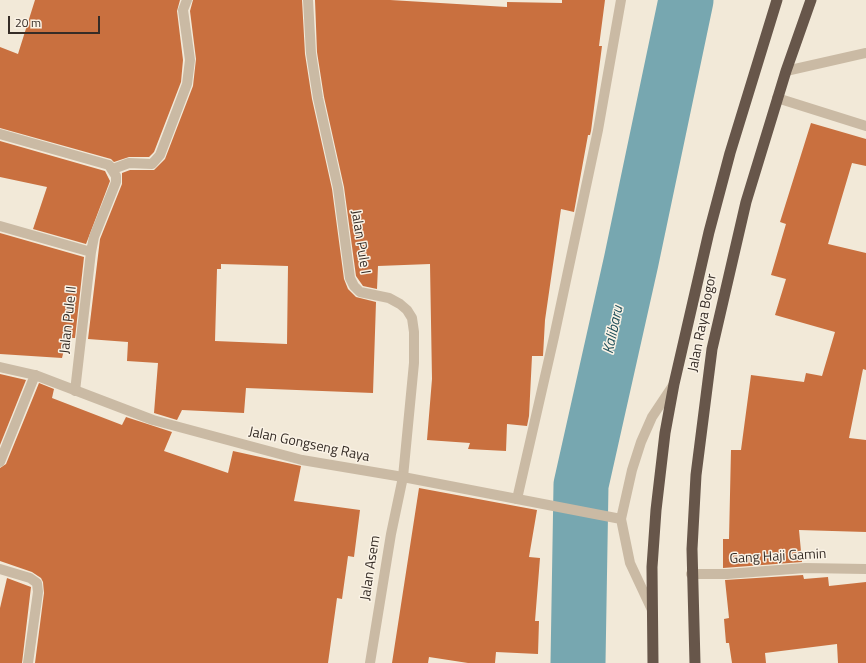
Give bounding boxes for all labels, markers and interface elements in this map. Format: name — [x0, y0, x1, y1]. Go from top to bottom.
scale bar — [10, 8, 102, 34]
text: 20 m — [15, 13, 41, 32]
street label: Jalan Pule I — [347, 209, 373, 275]
street label: Jalan Raya Bogor — [685, 272, 721, 374]
street label: Jalan Pule II — [57, 285, 81, 355]
water label: Kalibaru — [600, 304, 628, 356]
street label: Jalan Gongseng Raya — [247, 424, 371, 466]
street label: Jalan Asem — [358, 534, 384, 602]
street label: Gang Haji Gamin — [729, 546, 827, 568]

